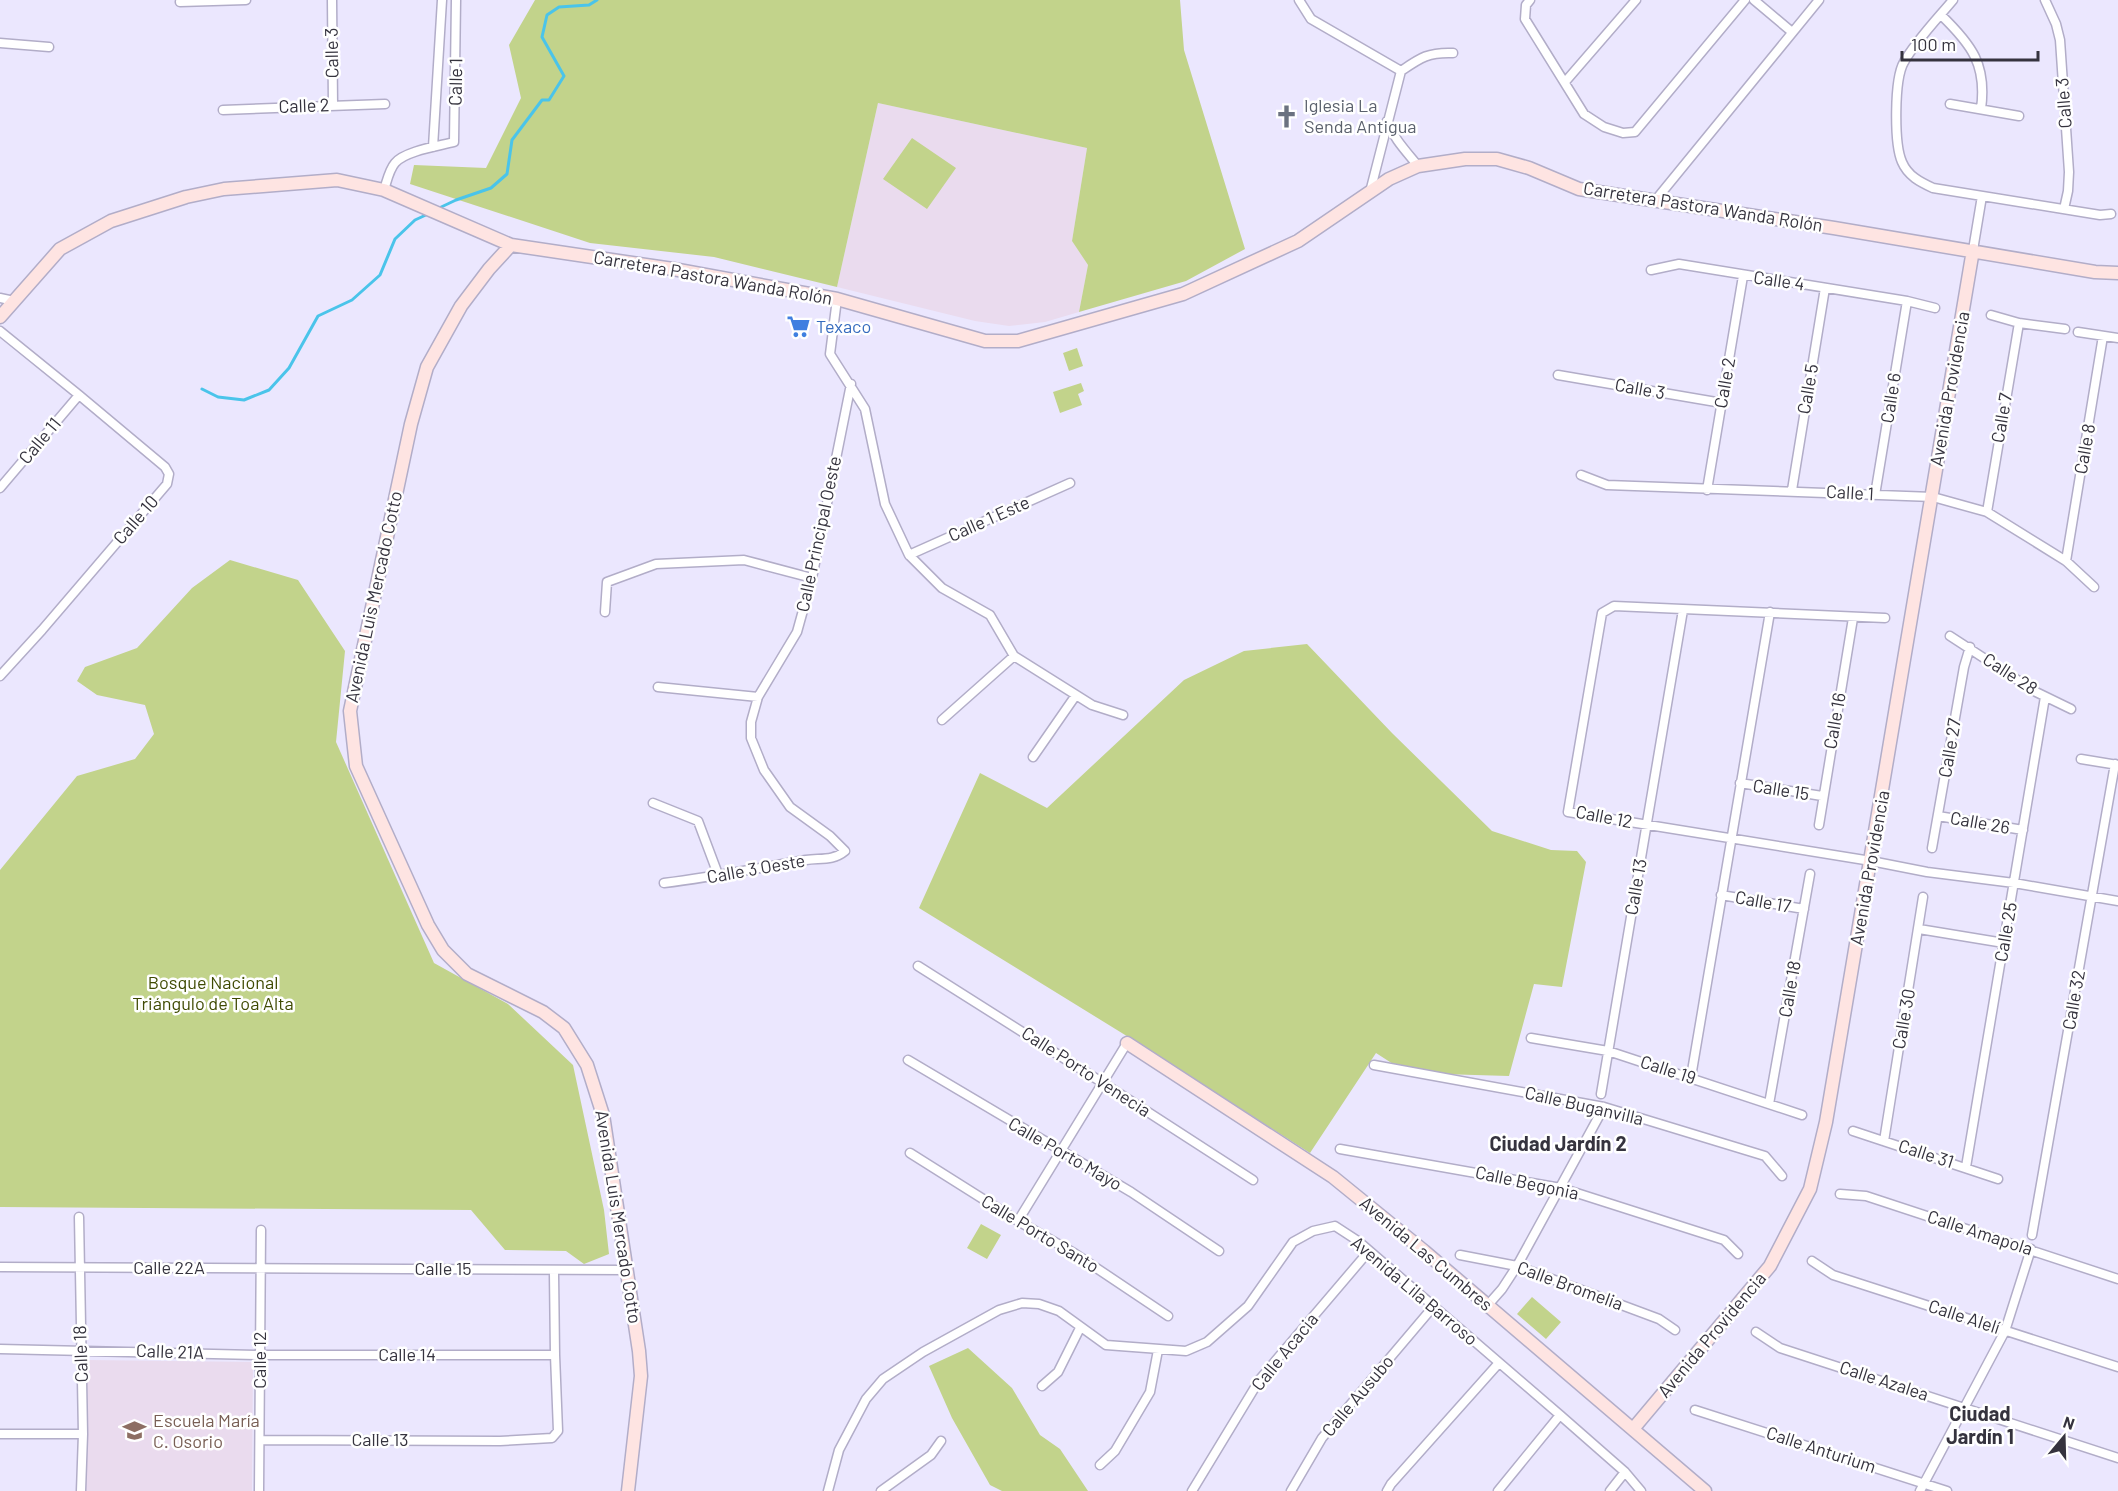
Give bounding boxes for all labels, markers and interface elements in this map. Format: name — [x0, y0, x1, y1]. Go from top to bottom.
scale bar — [1902, 24, 2038, 62]
street label: Calle 3 — [320, 27, 342, 79]
text: 100 m — [1911, 33, 1956, 55]
street label: Calle 1 — [444, 58, 466, 106]
street label: Calle 3 — [2050, 77, 2076, 129]
street label: Calle 2 — [278, 93, 330, 117]
place label: Iglesia La Senda Antigua — [1304, 94, 1417, 137]
church icon: Iglesia La Senda Antigua — [1273, 103, 1299, 129]
street label: Carretera Pastora Wanda Rolón — [1582, 176, 1824, 236]
street label: Carretera Pastora Wanda Rolón — [592, 245, 834, 309]
street label: Calle 4 — [1752, 266, 1806, 294]
street label: Avenida Providencia — [1925, 310, 1973, 468]
supermarket icon: Texaco — [785, 314, 811, 340]
place label: Texaco — [816, 315, 871, 337]
street label: Calle 2 — [1709, 356, 1739, 410]
street label: Calle 5 — [1792, 362, 1822, 416]
street label: Calle 6 — [1875, 371, 1905, 425]
street label: Calle 3 — [1613, 373, 1667, 403]
street label: Calle 7 — [1986, 391, 2016, 444]
street label: Calle 11 — [13, 413, 65, 468]
street label: Calle 8 — [2069, 422, 2099, 476]
street label: Calle Principal Oeste — [791, 454, 845, 614]
street label: Calle 1 — [1826, 480, 1874, 504]
street label: Avenida Luis Mercado Cotto — [340, 489, 406, 705]
street label: Calle 10 — [108, 490, 163, 548]
street label: Calle 1 Este — [944, 490, 1033, 546]
street label: Calle 28 — [1979, 647, 2042, 699]
street label: Calle 16 — [1818, 691, 1850, 751]
street label: Calle 27 — [1933, 716, 1965, 779]
street label: Calle 15 — [1751, 774, 1811, 804]
street label: Avenida Providencia — [1845, 789, 1893, 947]
street label: Calle 12 — [1574, 800, 1634, 832]
street label: Calle 26 — [1949, 806, 2012, 838]
street label: Calle 3 Oeste — [705, 849, 807, 887]
street label: Calle 13 — [1619, 857, 1651, 917]
street label: Calle 17 — [1734, 885, 1793, 917]
street label: Calle 25 — [1989, 900, 2021, 963]
street label: Calle 18 — [1773, 959, 1805, 1019]
street label: Calle 32 — [2057, 968, 2089, 1031]
park label: Bosque Nacional Triángulo de Toa Alta — [132, 971, 294, 1014]
street label: Calle 30 — [1887, 987, 1919, 1051]
street label: Calle Porto Venecia — [1018, 1021, 1155, 1121]
street label: Calle 19 — [1638, 1050, 1699, 1088]
street label: Calle Buganvilla — [1523, 1081, 1646, 1129]
street label: Avenida Luis Mercado Cotto — [591, 1109, 647, 1325]
street label: Calle Porto Mayo — [1005, 1112, 1126, 1195]
district label: Ciudad Jardín 2 — [1489, 1131, 1627, 1155]
street label: Calle 31 — [1896, 1134, 1957, 1172]
street label: Calle Begonia — [1473, 1160, 1581, 1204]
street label: Calle Porto Santo — [978, 1189, 1103, 1277]
street label: Avenida Las Cumbres — [1356, 1191, 1498, 1315]
street label: Calle Amapola — [1925, 1205, 2036, 1259]
street label: Avenida Lila Barroso — [1347, 1231, 1482, 1350]
street label: Calle 22A — [133, 1256, 205, 1278]
street label: Calle Bromelia — [1514, 1256, 1626, 1314]
street label: Calle 15 — [414, 1257, 472, 1279]
street label: Avenida Providencia — [1652, 1267, 1770, 1402]
street label: Calle Alelí — [1926, 1294, 2003, 1338]
street label: Calle Acacia — [1246, 1308, 1322, 1395]
street label: Calle 18 — [68, 1325, 92, 1383]
street label: Calle 12 — [248, 1331, 270, 1389]
street label: Calle 21A — [136, 1339, 205, 1363]
street label: Calle 14 — [378, 1343, 436, 1365]
street label: Calle Ausubo — [1317, 1350, 1398, 1441]
street label: Calle Azalea — [1837, 1355, 1932, 1405]
district label: Ciudad Jardín 1 — [1946, 1401, 2014, 1448]
north arrow — [2034, 1407, 2094, 1467]
place label: Escuela María C. Osorio — [153, 1409, 260, 1452]
text: N — [2061, 1412, 2077, 1433]
school or university icon: Escuela María C. Osorio — [122, 1418, 148, 1444]
street label: Calle Anturium — [1764, 1421, 1879, 1477]
street label: Calle 13 — [351, 1428, 409, 1450]

